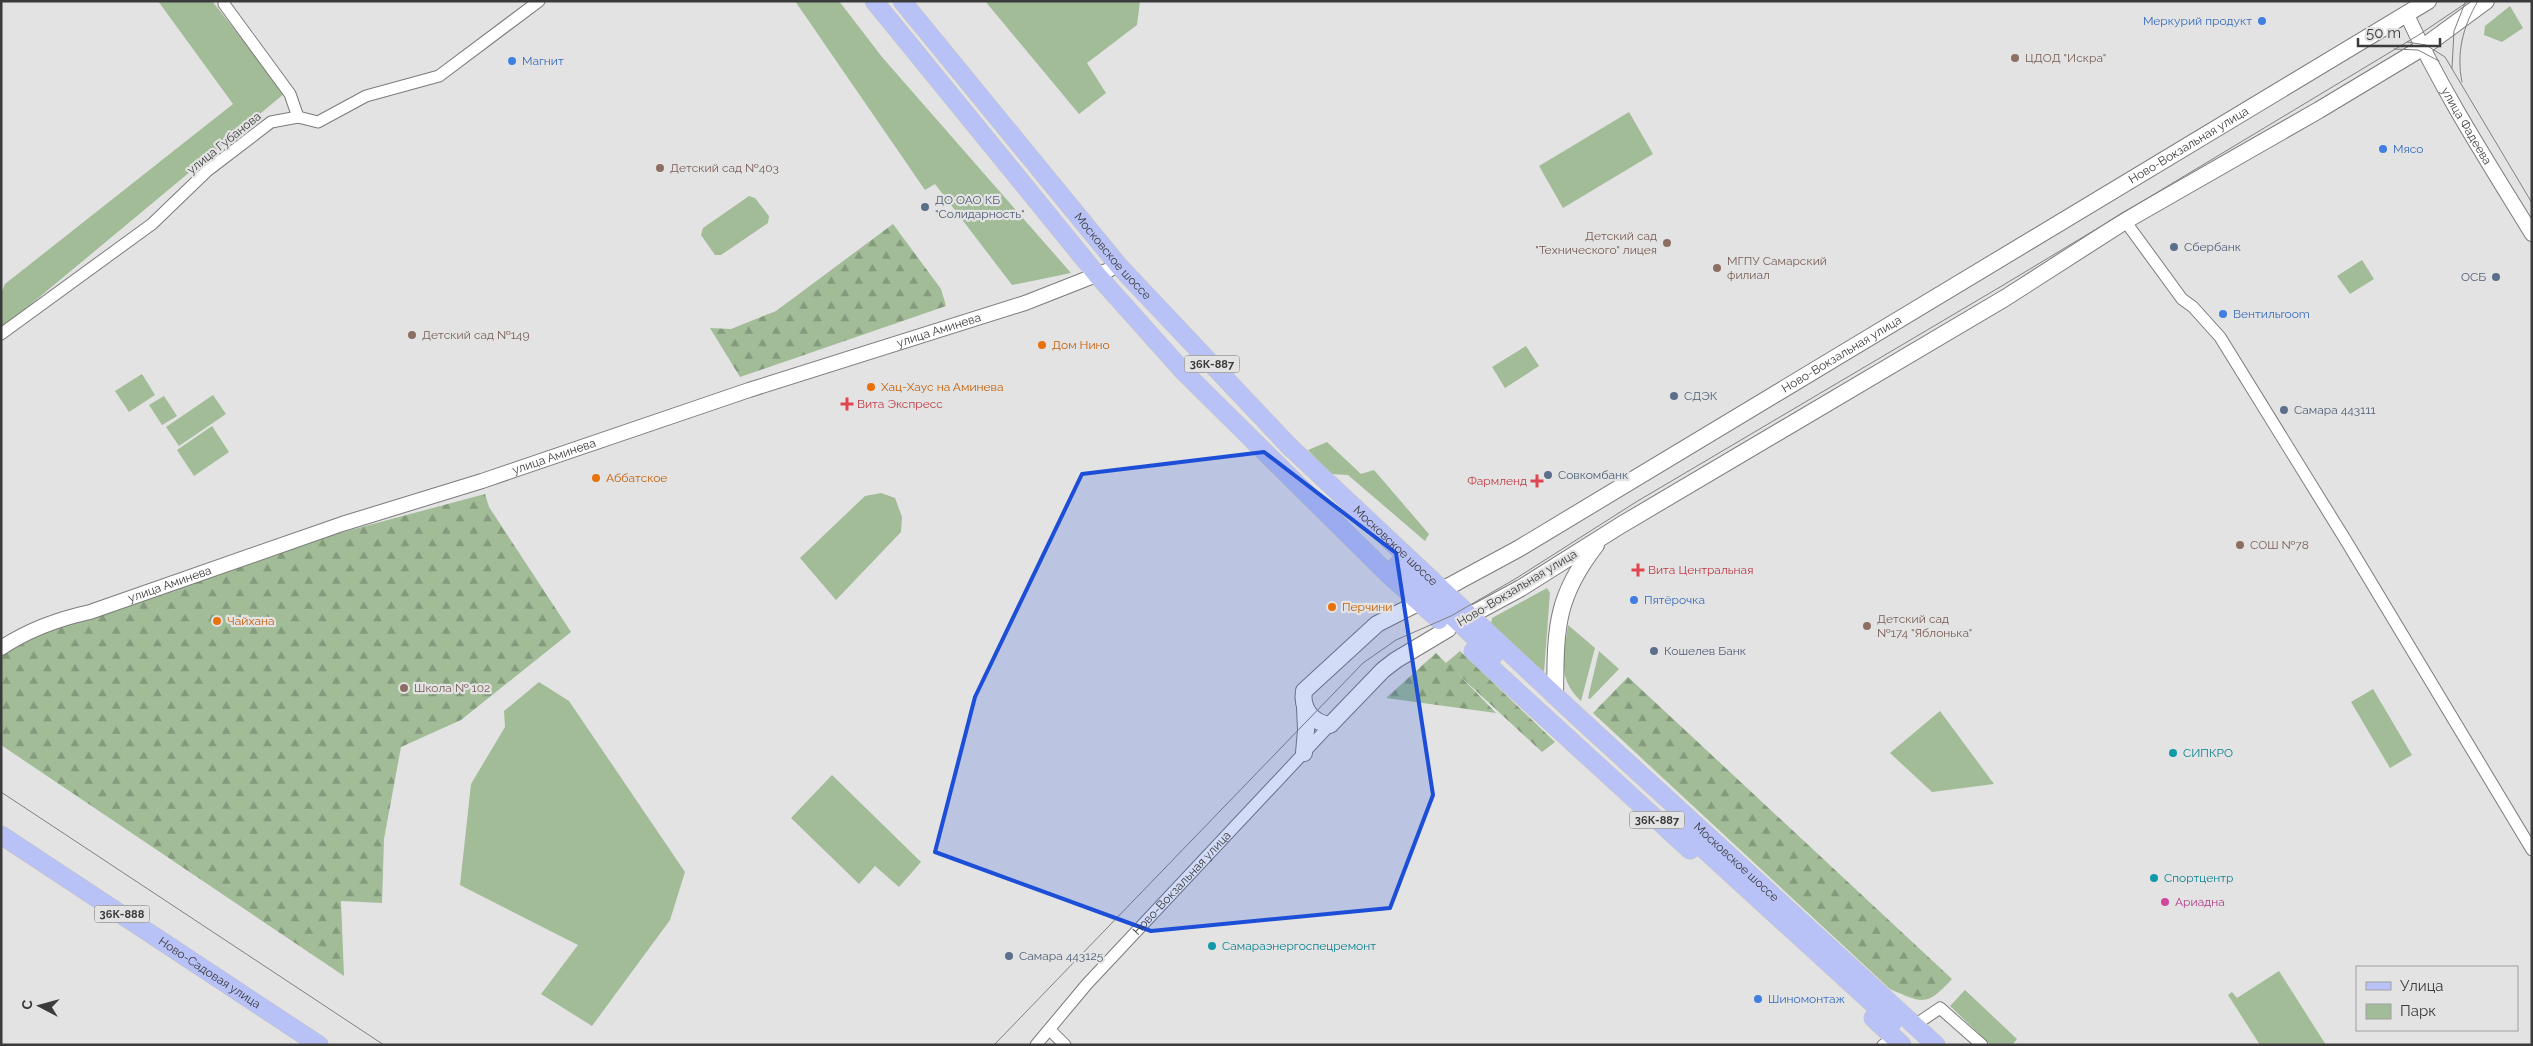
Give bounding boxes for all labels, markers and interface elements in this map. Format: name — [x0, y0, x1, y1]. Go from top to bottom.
place label: Меркурий продукт — [2143, 14, 2252, 28]
marker: Меркурий продукт — [2256, 15, 2268, 27]
scale bar — [2358, 15, 2440, 47]
text: 50 m — [2366, 24, 2401, 42]
place label: ЦДОД "Искра" — [2025, 51, 2106, 65]
marker: ЦДОД "Искра" — [2009, 52, 2021, 64]
place label: Магнит — [522, 54, 564, 68]
marker: Магнит — [506, 55, 518, 67]
street label: улица Фадеева — [2438, 85, 2495, 167]
street label: Ново-Вокзальная улица — [2126, 104, 2251, 187]
street label: улица Губанова — [184, 109, 264, 177]
place label: Мясо — [2393, 142, 2423, 156]
marker: Мясо — [2377, 143, 2389, 155]
place label: Детский сад №403 — [670, 161, 779, 175]
marker: Детский сад №403 — [654, 162, 666, 174]
place label: ДО ОАО КБ "Солидарность" — [935, 193, 1025, 221]
marker: ДО ОАО КБ "Солидарность" — [919, 201, 931, 213]
street label: Московское шоссе — [1071, 210, 1154, 303]
place label: Детский сад "Технического" лицея — [1535, 229, 1657, 257]
marker: Детский сад "Технического" лицея — [1661, 237, 1673, 249]
place label: Сбербанк — [2184, 240, 2241, 254]
marker: Сбербанк — [2168, 241, 2180, 253]
place label: МГПУ Самарский филиал — [1727, 254, 1827, 282]
marker: МГПУ Самарский филиал — [1711, 262, 1723, 274]
place label: ОСБ — [2461, 270, 2486, 284]
marker: ОСБ — [2490, 271, 2502, 283]
place label: Вентильroom — [2233, 307, 2310, 321]
marker: Вентильroom — [2217, 308, 2229, 320]
street label: улица Аминева — [895, 310, 983, 350]
street label: Ново-Вокзальная улица — [1779, 313, 1904, 396]
place label: Детский сад №149 — [422, 328, 529, 342]
marker: Детский сад №149 — [406, 329, 418, 341]
place label: Дом Нино — [1052, 338, 1110, 352]
marker: Дом Нино — [1036, 339, 1048, 351]
road number: 36К-887 — [1184, 356, 1240, 372]
place label: Хац-Хаус на Аминева — [881, 380, 1004, 394]
marker: Хац-Хаус на Аминева — [865, 381, 877, 393]
place label: СДЭК — [1684, 389, 1718, 403]
marker: СДЭК — [1668, 390, 1680, 402]
place label: Вита Экспресс — [857, 397, 943, 411]
marker: Вита Экспресс — [841, 398, 853, 410]
place label: Самара 443111 — [2294, 403, 2376, 417]
marker: Самара 443111 — [2278, 404, 2290, 416]
street label: улица Аминева — [510, 436, 598, 477]
place label: Совкомбанк — [1558, 468, 1628, 482]
marker: Совкомбанк — [1542, 469, 1554, 481]
place label: Аббатское — [606, 471, 667, 485]
marker: Аббатское — [590, 472, 602, 484]
place label: Фармленд — [1467, 474, 1527, 488]
marker: Фармленд — [1531, 475, 1543, 487]
street label: Московское шоссе — [1350, 503, 1440, 589]
place label: СОШ №78 — [2250, 538, 2309, 552]
marker: СОШ №78 — [2234, 539, 2246, 551]
street label: Ново-Вокзальная улица — [1455, 547, 1579, 629]
street label: улица Аминева — [126, 563, 213, 605]
place label: Вита Центральная — [1648, 563, 1753, 577]
marker: Вита Центральная — [1632, 564, 1644, 576]
place label: Пятёрочка — [1644, 593, 1705, 607]
marker: Пятёрочка — [1628, 594, 1640, 606]
place label: Перчини — [1342, 600, 1392, 614]
marker: Перчини — [1326, 601, 1338, 613]
place label: Детский сад №174 "Яблонька" — [1877, 612, 1972, 640]
place label: Чайхана — [227, 614, 274, 628]
marker: Чайхана — [211, 615, 223, 627]
marker: Детский сад №174 "Яблонька" — [1861, 620, 1873, 632]
place label: Кошелев Банк — [1664, 644, 1746, 658]
marker: Кошелев Банк — [1648, 645, 1660, 657]
place label: Школа № 102 — [414, 681, 490, 695]
marker: Школа № 102 — [398, 682, 410, 694]
place label: СИПКРО — [2183, 746, 2233, 760]
marker: СИПКРО — [2167, 747, 2179, 759]
road number: 36К-887 — [1630, 812, 1684, 828]
street label: Московское шоссе — [1691, 820, 1782, 904]
street label: Ново-Вокзальная улица — [1130, 828, 1234, 938]
place label: Спортцентр — [2164, 871, 2233, 885]
marker: Спортцентр — [2148, 872, 2160, 884]
place label: Ариадна — [2175, 895, 2225, 909]
marker: Ариадна — [2159, 896, 2171, 908]
road number: 36К-888 — [94, 906, 150, 922]
street label: Ново-Садовая улица — [156, 934, 263, 1011]
place label: Самараэнергоспецремонт — [1222, 939, 1376, 953]
marker: Самараэнергоспецремонт — [1206, 940, 1218, 952]
place label: Самара 443125 — [1019, 949, 1104, 963]
marker: Самара 443125 — [1003, 950, 1015, 962]
legend — [2356, 966, 2518, 1031]
text: Улица — [2400, 977, 2444, 995]
north arrow — [15, 981, 65, 1031]
place label: Шиномонтаж — [1768, 992, 1845, 1006]
marker: Шиномонтаж — [1752, 993, 1764, 1005]
text: С — [19, 999, 36, 1010]
text: Парк — [2400, 1002, 2436, 1020]

